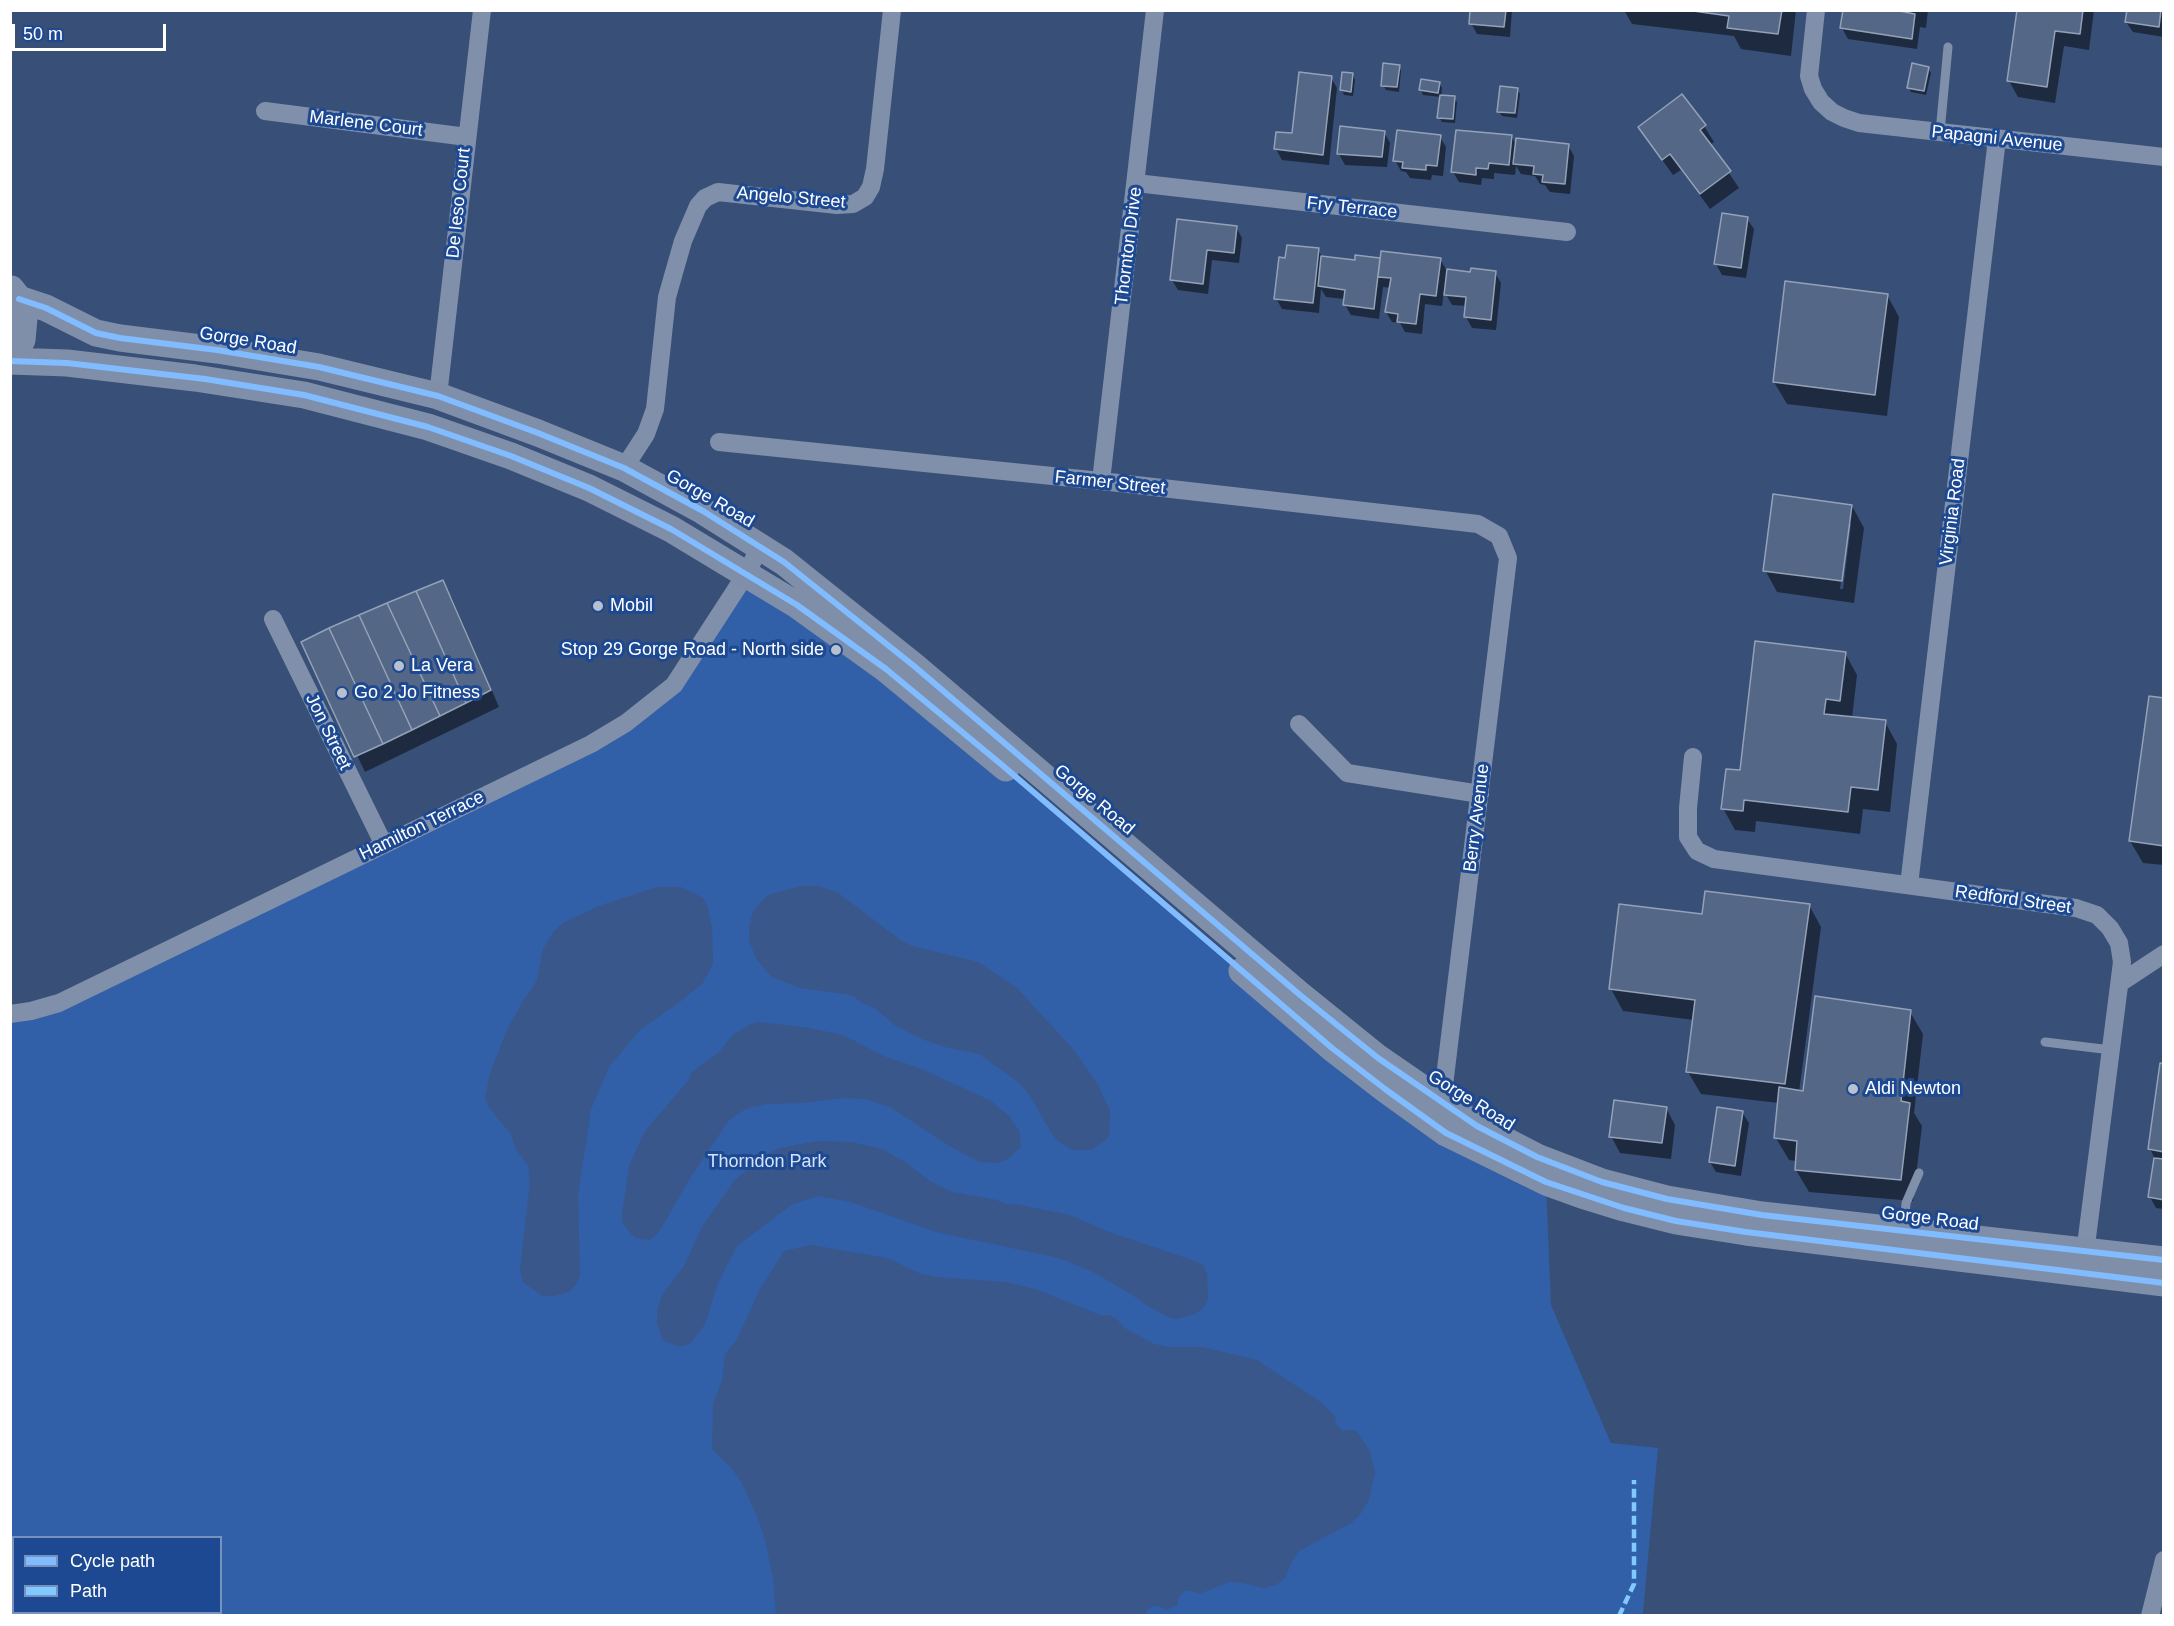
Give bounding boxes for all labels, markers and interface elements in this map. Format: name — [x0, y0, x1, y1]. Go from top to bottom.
scale bar — [15, 12, 170, 50]
text: 50 m — [23, 24, 63, 44]
street label: Marlene Court — [308, 106, 424, 142]
street label: Papagni Avenue — [1930, 121, 2064, 157]
street label: De Ieso Court — [442, 147, 476, 259]
street label: Angelo Street — [736, 182, 846, 214]
street label: Thornton Drive — [1111, 186, 1147, 306]
street label: Fry Terrace — [1306, 193, 1398, 223]
street label: Gorge Road — [198, 323, 298, 359]
street label: Virginia Road — [1936, 457, 1970, 567]
street label: Gorge Road — [662, 465, 758, 533]
street label: Farmer Street — [1054, 466, 1166, 500]
place label: Mobil — [610, 595, 653, 617]
marker: Mobil — [591, 599, 605, 613]
place label: Stop 29 Gorge Road - North side — [561, 639, 824, 661]
marker: Stop 29 Gorge Road - North side — [829, 643, 843, 657]
place label: La Vera — [411, 655, 473, 677]
marker: La Vera — [392, 659, 406, 673]
place label: Go 2 Jo Fitness — [354, 682, 480, 704]
marker: Go 2 Jo Fitness — [335, 686, 349, 700]
street label: Jon Street — [300, 690, 356, 774]
street label: Gorge Road — [1049, 760, 1139, 840]
street label: Berry Avenue — [1460, 763, 1494, 873]
street label: Hamilton Terrace — [356, 786, 488, 866]
street label: Redford Street — [1954, 881, 2072, 919]
street label: Gorge Road — [1424, 1066, 1518, 1136]
place label: Aldi Newton — [1865, 1078, 1961, 1100]
marker: Aldi Newton — [1846, 1082, 1860, 1096]
park label: Thorndon Park — [707, 1151, 827, 1173]
street label: Gorge Road — [1880, 1202, 1980, 1236]
legend — [12, 1536, 222, 1614]
text: Cycle path — [70, 1551, 155, 1571]
text: Path — [70, 1581, 107, 1601]

